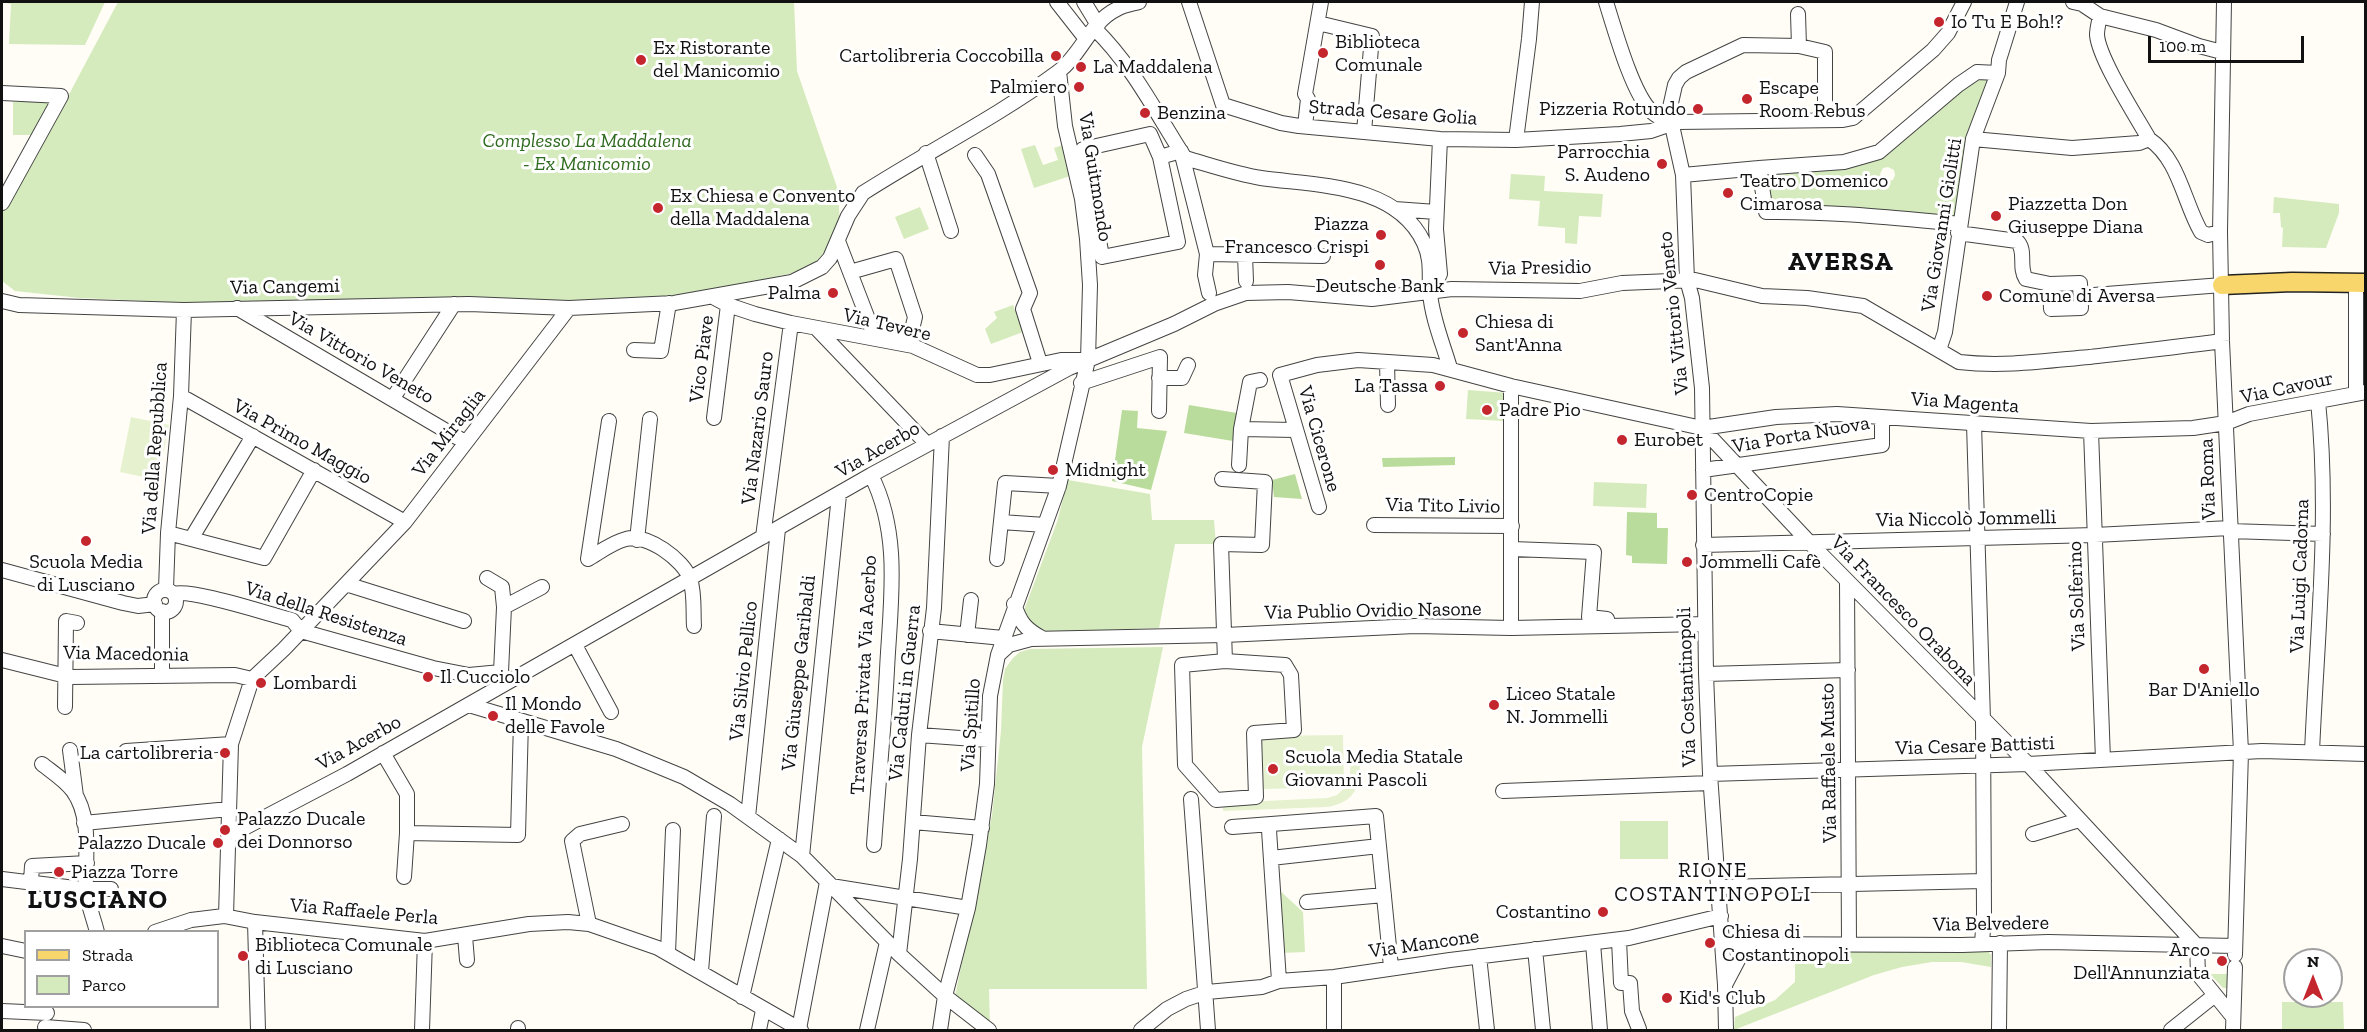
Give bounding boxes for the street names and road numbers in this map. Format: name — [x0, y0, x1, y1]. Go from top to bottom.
street label: Strada Cesare Golia — [1308, 95, 1478, 131]
street label: Via Guitmondo — [1073, 111, 1117, 243]
street label: Via Giovanni Giolitti — [1916, 136, 1968, 314]
street label: Via Vittorio Veneto — [1653, 230, 1695, 396]
street label: Via Presidio — [1488, 255, 1592, 281]
street label: Via Cangemi — [230, 274, 340, 300]
street label: Via Tevere — [841, 303, 933, 347]
street label: Via Vittorio Veneto — [284, 307, 438, 409]
street label: Vico Piave — [685, 314, 719, 404]
street label: Via Nazario Sauro — [737, 350, 779, 506]
street label: Via della Repubblica — [137, 361, 173, 535]
street label: Via Cavour — [2238, 366, 2336, 410]
street label: Via Cicerone — [1292, 383, 1346, 495]
street label: Via Miraglia — [407, 384, 491, 482]
street label: Via Magenta — [1910, 387, 2020, 419]
street label: Via Primo Maggio — [228, 394, 376, 490]
street label: Via Porta Nuova — [1730, 411, 1872, 459]
street label: Via Acerbo — [832, 416, 924, 484]
street label: Via Roma — [2195, 438, 2221, 520]
street label: Via Tito Livio — [1385, 493, 1501, 519]
street label: Via Luigi Cadorna — [2285, 498, 2315, 654]
street label: Via Niccolò Jommelli — [1876, 505, 2056, 533]
street label: Via Francesco Orabona — [1825, 531, 1981, 691]
street label: Via Solferino — [2063, 541, 2091, 651]
street label: Traversa Privata Via Acerbo — [846, 555, 882, 795]
street label: Via Giuseppe Garibaldi — [777, 574, 821, 772]
street label: Via della Resistenza — [242, 576, 410, 652]
street label: Via Publio Ovidio Nasone — [1264, 597, 1482, 625]
street label: Via Silvio Pellico — [725, 600, 763, 742]
street label: Via Caduti in Guerra — [884, 604, 926, 782]
street label: Via Costantinopoli — [1672, 607, 1702, 767]
street label: Via Macedonia — [63, 641, 189, 667]
street label: Via Spitillo — [956, 678, 986, 772]
street label: Via Raffaele Musto — [1816, 683, 1842, 843]
street label: Via Acerbo — [313, 710, 405, 776]
street label: Via Cesare Battisti — [1895, 731, 2055, 761]
street label: Via Raffaele Perla — [289, 894, 439, 930]
street label: Via Belvedere — [1933, 911, 2049, 937]
street label: Via Mancone — [1367, 924, 1481, 964]

